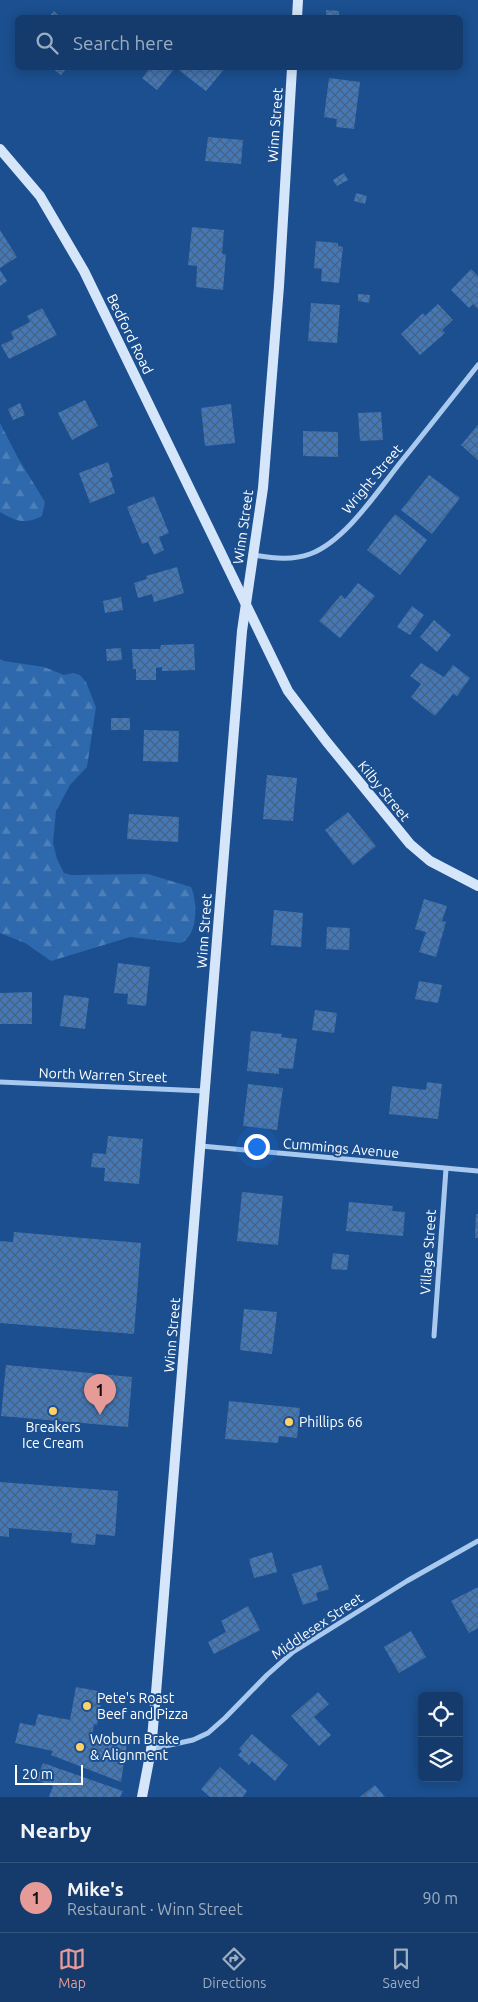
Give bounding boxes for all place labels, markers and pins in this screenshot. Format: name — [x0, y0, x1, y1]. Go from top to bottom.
pin: 1 — [84, 1374, 116, 1415]
marker: Breakers Ice Cream — [47, 1405, 59, 1417]
place label: Phillips 66 — [299, 1414, 363, 1430]
marker: Phillips 66 — [283, 1416, 295, 1428]
place label: Breakers Ice Cream — [22, 1419, 84, 1451]
place label: Pete's Roast Beef and Pizza — [97, 1690, 188, 1722]
marker: Pete's Roast Beef and Pizza — [81, 1700, 93, 1712]
place label: Woburn Brake & Alignment — [90, 1731, 180, 1763]
marker: Woburn Brake & Alignment — [74, 1741, 86, 1753]

